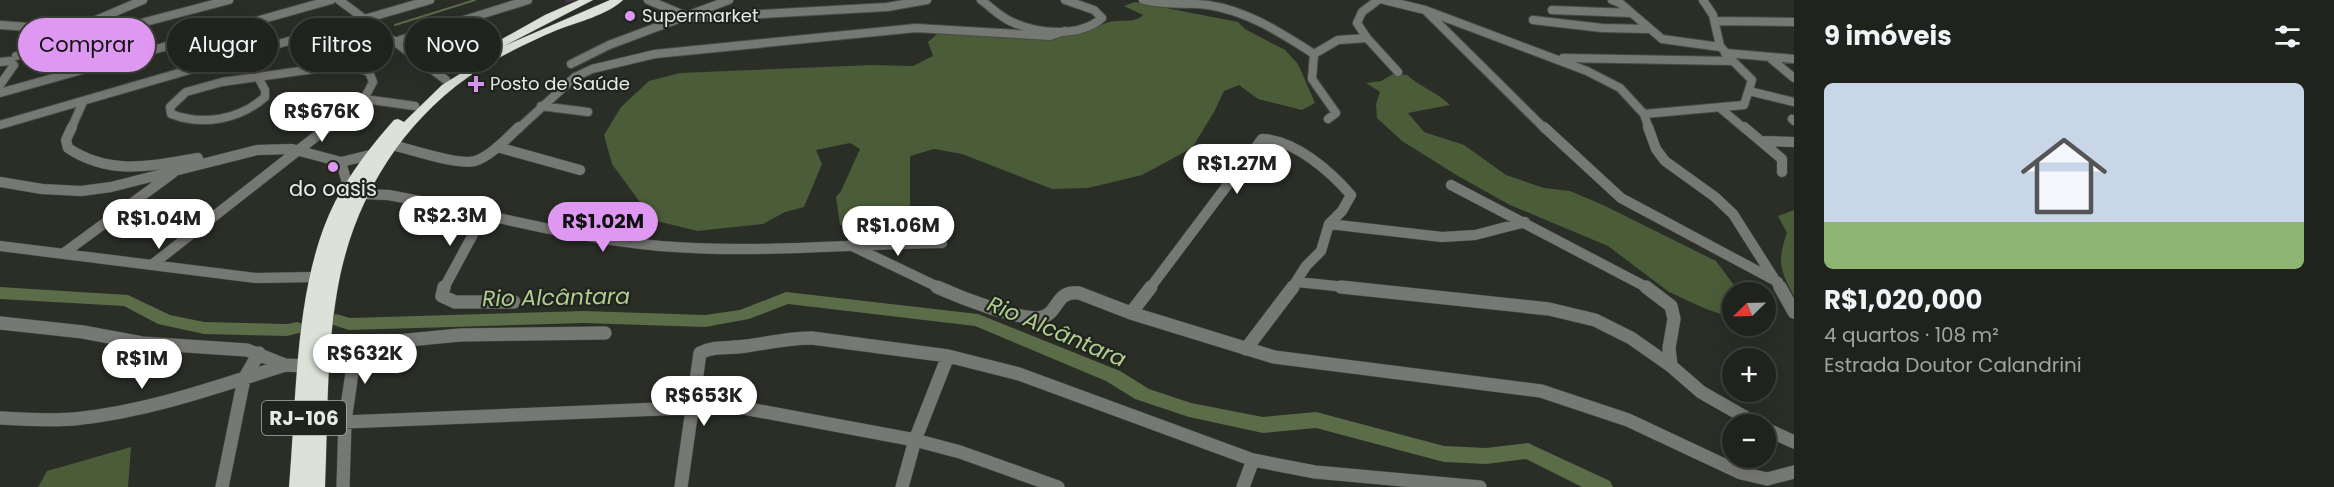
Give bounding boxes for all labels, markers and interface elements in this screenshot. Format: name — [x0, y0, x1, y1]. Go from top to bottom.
place label: Supermarket — [642, 3, 759, 28]
marker: Supermarket — [623, 9, 637, 23]
chip: Comprar — [18, 18, 155, 72]
chip: Alugar — [167, 18, 278, 72]
chip: Filtros — [290, 18, 393, 72]
chip: Novo — [405, 18, 501, 72]
text: 9 imóveis — [1824, 18, 1952, 54]
icon: filters — [2271, 20, 2304, 53]
place label: Posto de Saúde — [490, 71, 630, 96]
marker: Posto de Saúde — [467, 75, 485, 93]
pin: R$676K — [273, 92, 371, 143]
text: R$676K — [284, 97, 360, 125]
icon: home — [2010, 122, 2118, 230]
pin: R$1.27M — [1182, 144, 1292, 195]
text: R$1.27M — [1197, 149, 1277, 177]
marker: do oasis — [326, 160, 340, 174]
place label: do oasis — [289, 174, 377, 203]
pin: R$2.3M — [401, 196, 499, 247]
pin: R$1.04M — [104, 199, 214, 250]
text: R$2.3M — [413, 201, 487, 229]
pin: R$1.02M — [548, 202, 658, 253]
text: R$1.04M — [117, 204, 201, 232]
pin: R$1.06M — [843, 206, 953, 257]
text: R$1.02M — [562, 207, 644, 235]
text: R$1.06M — [856, 211, 940, 239]
water label: Rio Alcântara — [482, 281, 630, 314]
north arrow — [1722, 282, 1776, 336]
map controls — [1722, 282, 1776, 468]
text: R$1,020,000 — [1824, 282, 1982, 318]
water label: Rio Alcântara — [983, 288, 1131, 375]
text: 4 quartos · 108 m² — [1824, 321, 1999, 349]
pin: R$632K — [316, 334, 414, 385]
pin: R$1M — [106, 339, 178, 390]
text: R$632K — [327, 339, 403, 367]
text: R$1M — [116, 344, 168, 372]
button: + — [1722, 348, 1776, 402]
text: Estrada Doutor Calandrini — [1824, 351, 2082, 379]
pin: R$653K — [655, 376, 753, 427]
text: R$653K — [665, 381, 743, 409]
road number: RJ-106 — [262, 401, 346, 435]
button: − — [1722, 414, 1776, 468]

